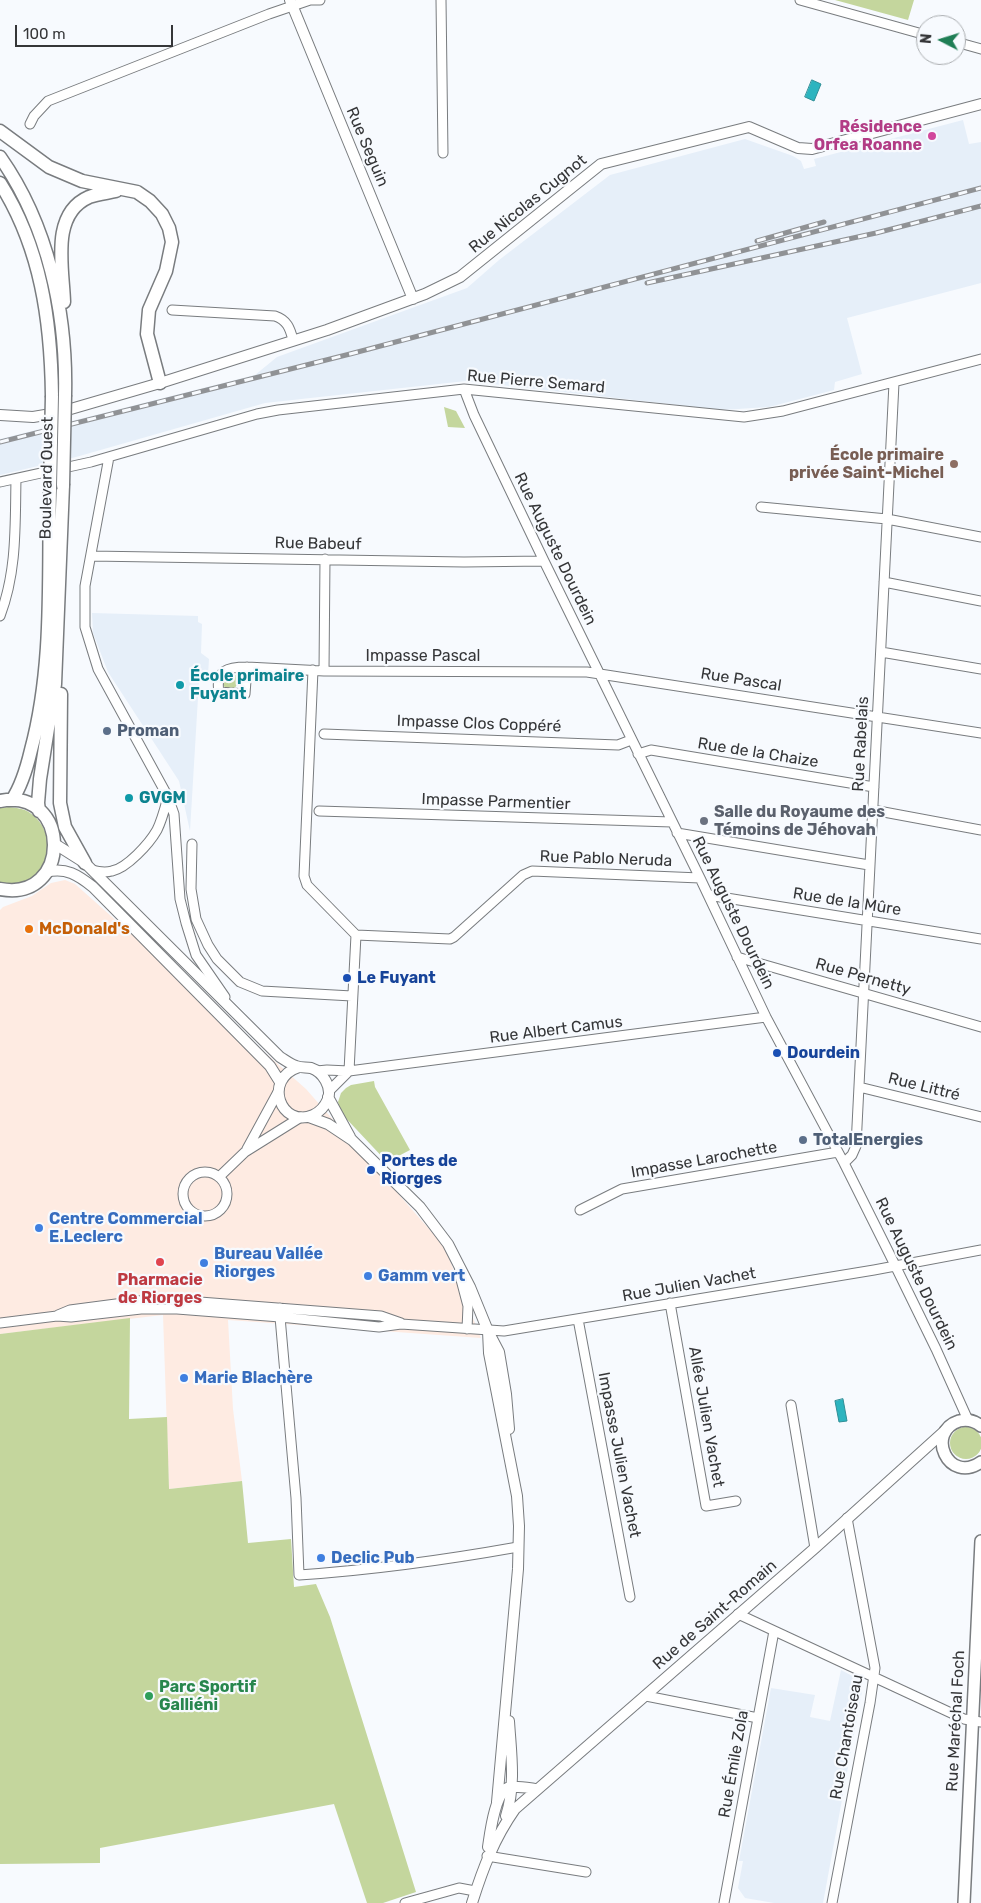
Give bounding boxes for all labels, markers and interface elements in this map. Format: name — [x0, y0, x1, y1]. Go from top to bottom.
scale bar — [18, 15, 175, 47]
north arrow — [916, 15, 966, 65]
text: 100 m — [23, 25, 65, 43]
text: N — [918, 33, 935, 45]
street label: Rue Seguin — [342, 104, 392, 190]
place label: Résidence Orfea Roanne — [814, 117, 922, 155]
marker: Résidence Orfea Roanne — [926, 130, 938, 142]
street label: Rue Nicolas Cugnot — [465, 151, 591, 257]
street label: Rue Pierre Semard — [466, 366, 606, 398]
street label: Boulevard Ouest — [36, 417, 58, 539]
place label: École primaire privée Saint-Michel — [789, 445, 944, 483]
marker: École primaire privée Saint-Michel — [948, 458, 960, 470]
street label: Rue Auguste Dourdein — [510, 470, 600, 628]
street label: Rue Babeuf — [274, 534, 362, 554]
street label: Impasse Pascal — [366, 646, 480, 666]
street label: Rue Pascal — [699, 664, 783, 696]
place label: École primaire Fuyant — [190, 666, 304, 704]
marker: École primaire Fuyant — [174, 679, 186, 691]
street label: Rue Rabelais — [849, 696, 873, 792]
street label: Impasse Clos Coppéré — [396, 712, 562, 736]
place label: Proman — [117, 721, 179, 741]
marker: Proman — [101, 725, 113, 737]
street label: Rue de la Chaize — [696, 734, 820, 772]
place label: GVGM — [139, 788, 186, 808]
street label: Impasse Parmentier — [421, 790, 571, 814]
marker: GVGM — [123, 792, 135, 804]
place label: Salle du Royaume des Témoins de Jéhovah — [714, 802, 885, 840]
marker: Salle du Royaume des Témoins de Jéhovah — [698, 815, 710, 827]
street label: Rue Auguste Dourdein — [688, 834, 778, 992]
street label: Rue Pablo Neruda — [539, 847, 673, 871]
street label: Rue de la Mûre — [792, 884, 902, 920]
place label: McDonald's — [39, 919, 130, 939]
marker: McDonald's — [23, 923, 35, 935]
street label: Rue Pernetty — [813, 954, 913, 1000]
place label: Le Fuyant — [357, 968, 436, 988]
marker: Le Fuyant — [341, 972, 353, 984]
street label: Rue Albert Camus — [488, 1012, 624, 1048]
place label: Dourdein — [787, 1043, 860, 1063]
marker: Dourdein — [771, 1047, 783, 1059]
street label: Rue Littré — [886, 1069, 962, 1105]
place label: TotalEnergies — [813, 1130, 923, 1150]
marker: TotalEnergies — [797, 1134, 809, 1146]
street label: Impasse Larochette — [629, 1138, 779, 1182]
place label: Portes de Riorges — [381, 1151, 458, 1189]
marker: Portes de Riorges — [365, 1164, 377, 1176]
street label: Rue Auguste Dourdein — [871, 1195, 961, 1353]
place label: Centre Commercial E.Leclerc — [49, 1209, 203, 1247]
marker: Centre Commercial E.Leclerc — [33, 1222, 45, 1234]
place label: Bureau Vallée Riorges — [214, 1244, 323, 1282]
marker: Pharmacie de Riorges — [154, 1256, 166, 1268]
marker: Bureau Vallée Riorges — [198, 1257, 210, 1269]
street label: Rue Julien Vachet — [621, 1264, 757, 1306]
place label: Gamm vert — [378, 1266, 465, 1286]
place label: Pharmacie de Riorges — [117, 1270, 203, 1308]
marker: Gamm vert — [362, 1270, 374, 1282]
street label: Allée Julien Vachet — [684, 1345, 728, 1489]
place label: Marie Blachère — [194, 1368, 313, 1388]
street label: Impasse Julien Vachet — [594, 1371, 644, 1539]
marker: Marie Blachère — [178, 1372, 190, 1384]
place label: Declic Pub — [331, 1548, 415, 1568]
marker: Declic Pub — [315, 1552, 327, 1564]
street label: Rue de Saint-Romain — [649, 1556, 781, 1674]
street label: Rue Maréchal Foch — [943, 1650, 969, 1792]
street label: Rue Chantoiseau — [827, 1673, 867, 1801]
place label: Parc Sportif Galliéni — [159, 1677, 256, 1715]
marker: Parc Sportif Galliéni — [143, 1690, 155, 1702]
street label: Rue Émile Zola — [715, 1709, 753, 1819]

